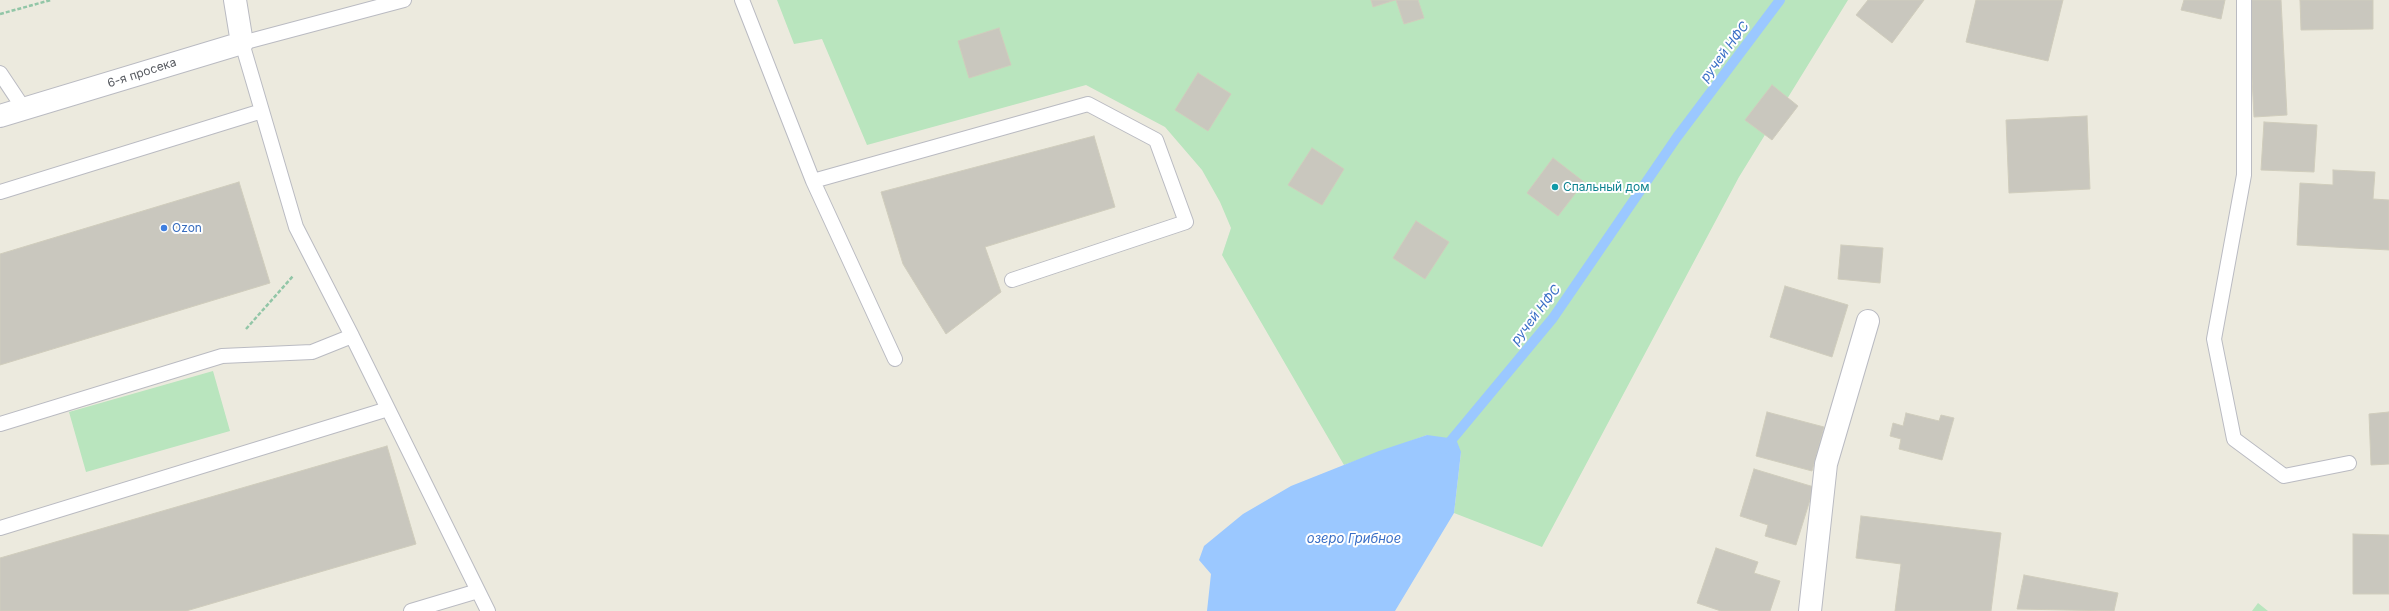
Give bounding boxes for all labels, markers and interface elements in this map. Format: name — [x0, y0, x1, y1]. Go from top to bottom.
water label: ручей НФС — [1697, 19, 1753, 85]
street label: 6-я просека — [106, 55, 178, 91]
place label: Спальный дом — [1563, 180, 1650, 194]
marker: Спальный дом — [1550, 182, 1560, 192]
place label: Ozon — [172, 221, 202, 235]
marker: Ozon — [159, 223, 169, 233]
water label: ручей НФС — [1508, 282, 1564, 348]
water label: озеро Грибное — [1307, 531, 1401, 547]

